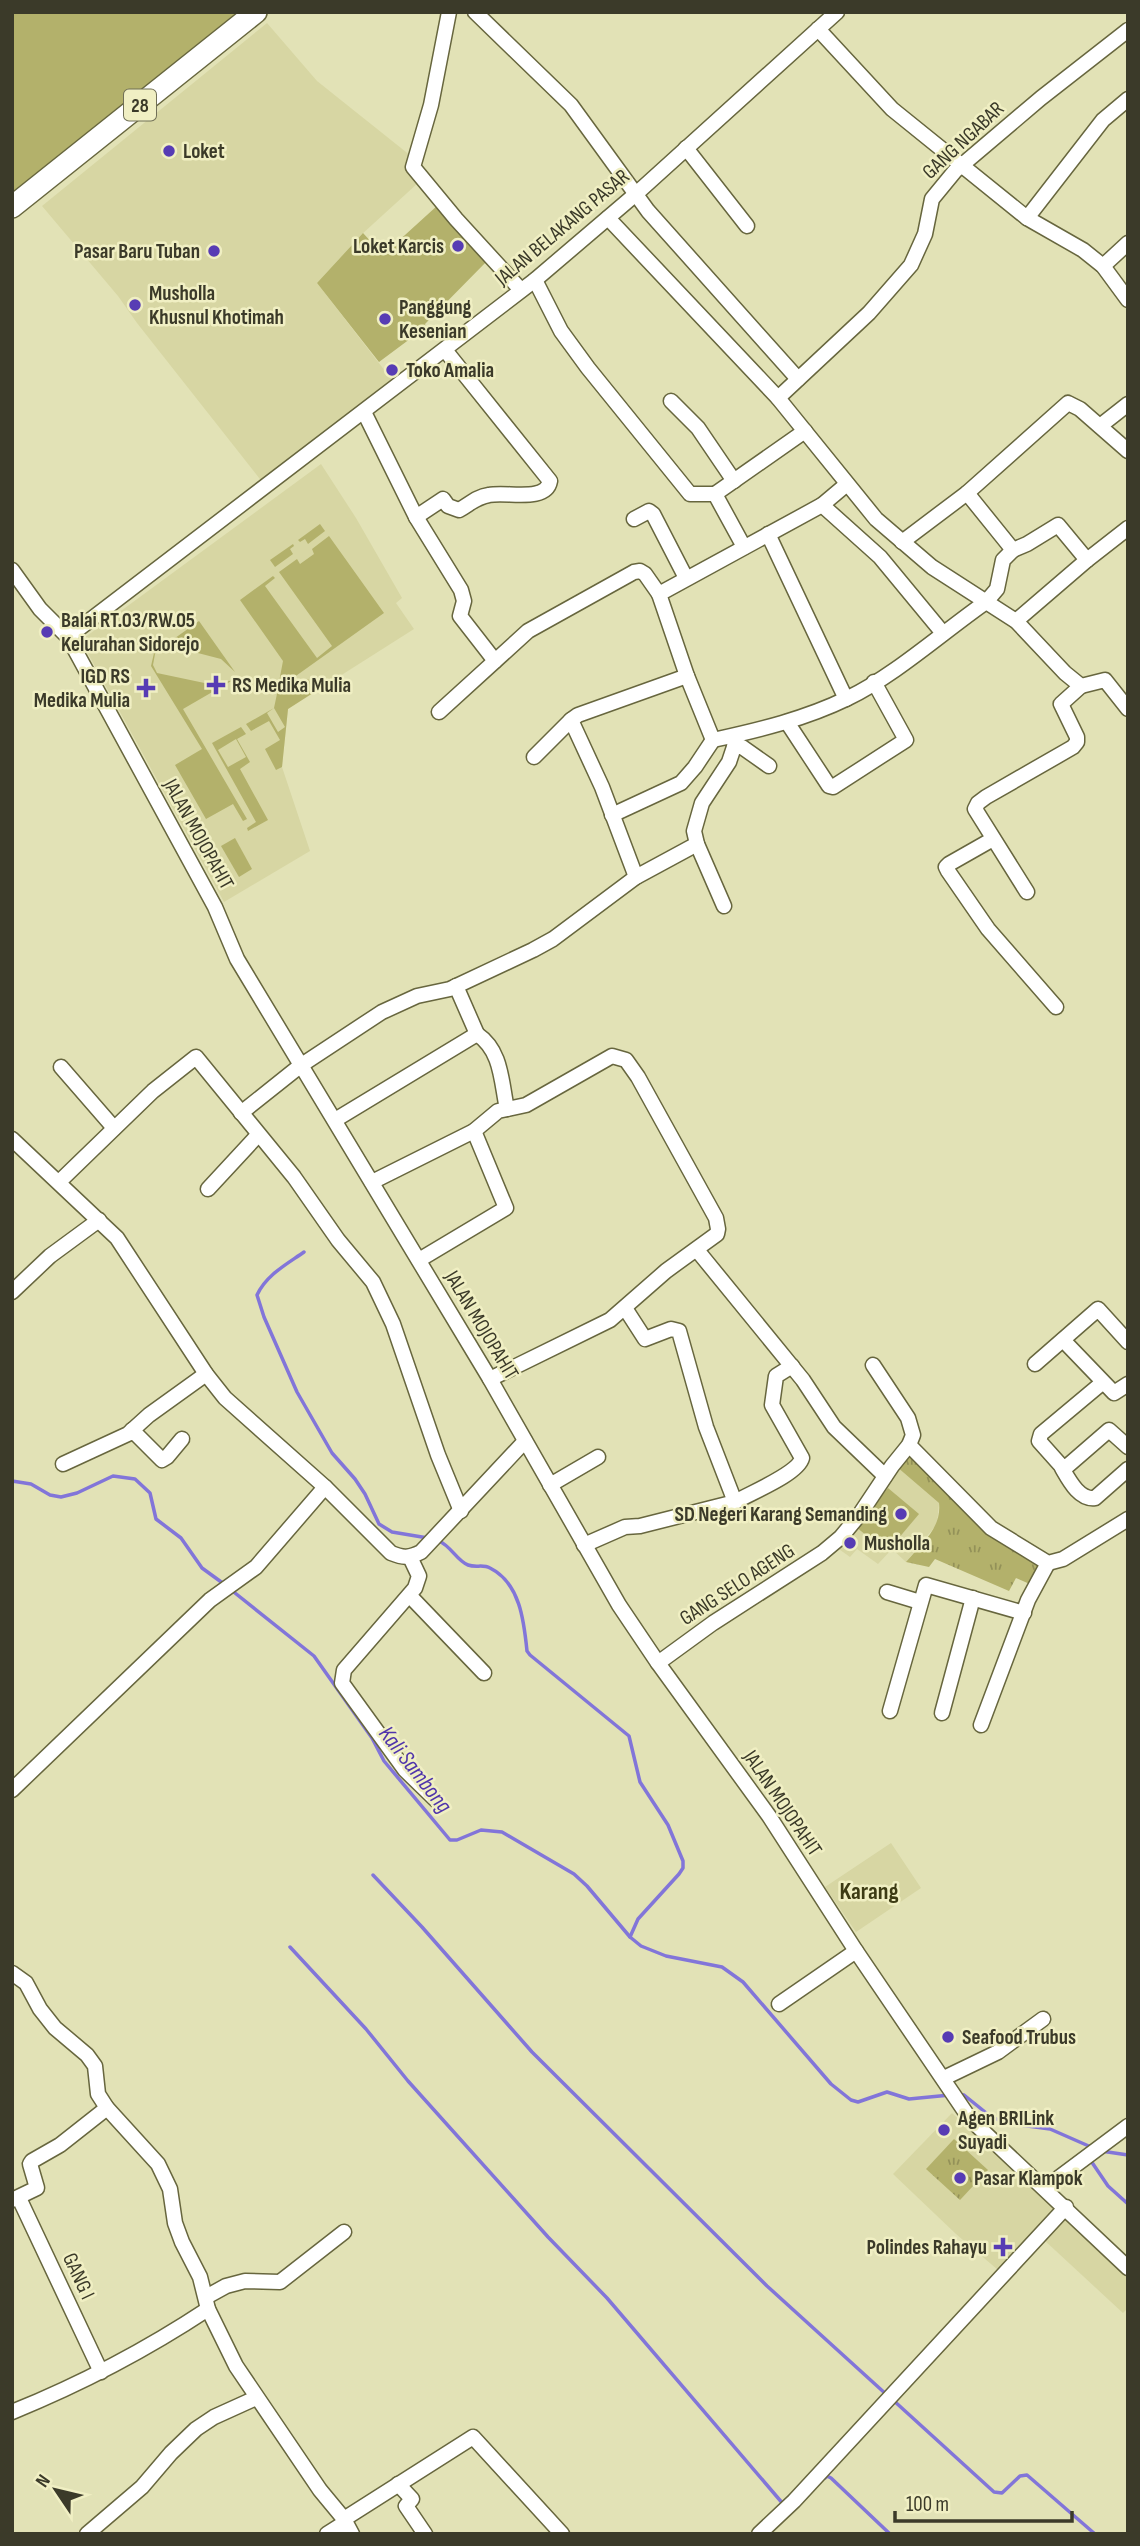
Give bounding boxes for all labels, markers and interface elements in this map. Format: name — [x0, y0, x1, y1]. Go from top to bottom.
road number: 28 — [124, 90, 156, 120]
street label: GANG NGABAR — [917, 96, 1009, 184]
place label: Loket — [183, 139, 225, 164]
marker: Loket — [161, 143, 177, 159]
street label: JALAN BELAKANG PASAR — [489, 164, 635, 291]
place label: Loket Karcis — [353, 234, 444, 259]
marker: Loket Karcis — [450, 238, 466, 254]
place label: Pasar Baru Tuban — [74, 239, 200, 264]
marker: Pasar Baru Tuban — [206, 243, 222, 259]
place label: Musholla Khusnul Khotimah — [149, 281, 284, 330]
place label: Panggung Kesenian — [399, 295, 472, 344]
marker: Musholla Khusnul Khotimah — [127, 297, 143, 313]
marker: Panggung Kesenian — [377, 311, 393, 327]
place label: Toko Amalia — [406, 358, 494, 383]
marker: Toko Amalia — [384, 362, 400, 378]
place label: Balai RT.03/RW.05 Kelurahan Sidorejo — [61, 608, 199, 657]
marker: Balai RT.03/RW.05 Kelurahan Sidorejo — [39, 624, 55, 640]
place label: IGD RS Medika Mulia — [34, 664, 130, 713]
place label: RS Medika Mulia — [232, 673, 351, 698]
marker: RS Medika Mulia — [206, 675, 226, 695]
marker: IGD RS Medika Mulia — [136, 678, 156, 698]
street label: JALAN MOJOPAHIT — [157, 774, 239, 894]
street label: JALAN MOJOPAHIT — [439, 1265, 524, 1385]
place label: SD Negeri Karang Semanding — [675, 1502, 887, 1527]
marker: SD Negeri Karang Semanding — [893, 1506, 909, 1522]
place label: Musholla — [864, 1531, 930, 1556]
marker: Musholla — [842, 1535, 858, 1551]
street label: GANG SELO AGENG — [675, 1538, 799, 1631]
water label: Kali Sambong — [373, 1721, 458, 1819]
street label: JALAN MOJOPAHIT — [737, 1745, 827, 1861]
district label: Karang — [839, 1877, 899, 1906]
place label: Seafood Trubus — [962, 2025, 1076, 2050]
marker: Seafood Trubus — [940, 2029, 956, 2045]
place label: Agen BRILink Suyadi — [957, 2106, 1054, 2155]
marker: Agen BRILink Suyadi — [936, 2122, 952, 2138]
place label: Pasar Klampok — [974, 2166, 1083, 2191]
marker: Pasar Klampok — [952, 2170, 968, 2186]
place label: Polindes Rahayu — [866, 2235, 987, 2260]
marker: Polindes Rahayu — [993, 2237, 1013, 2257]
street label: GANG I — [57, 2249, 100, 2303]
north arrow — [21, 2455, 91, 2525]
text: N — [31, 2470, 56, 2492]
scale bar — [895, 2480, 1072, 2524]
text: 100 m — [906, 2492, 949, 2517]

